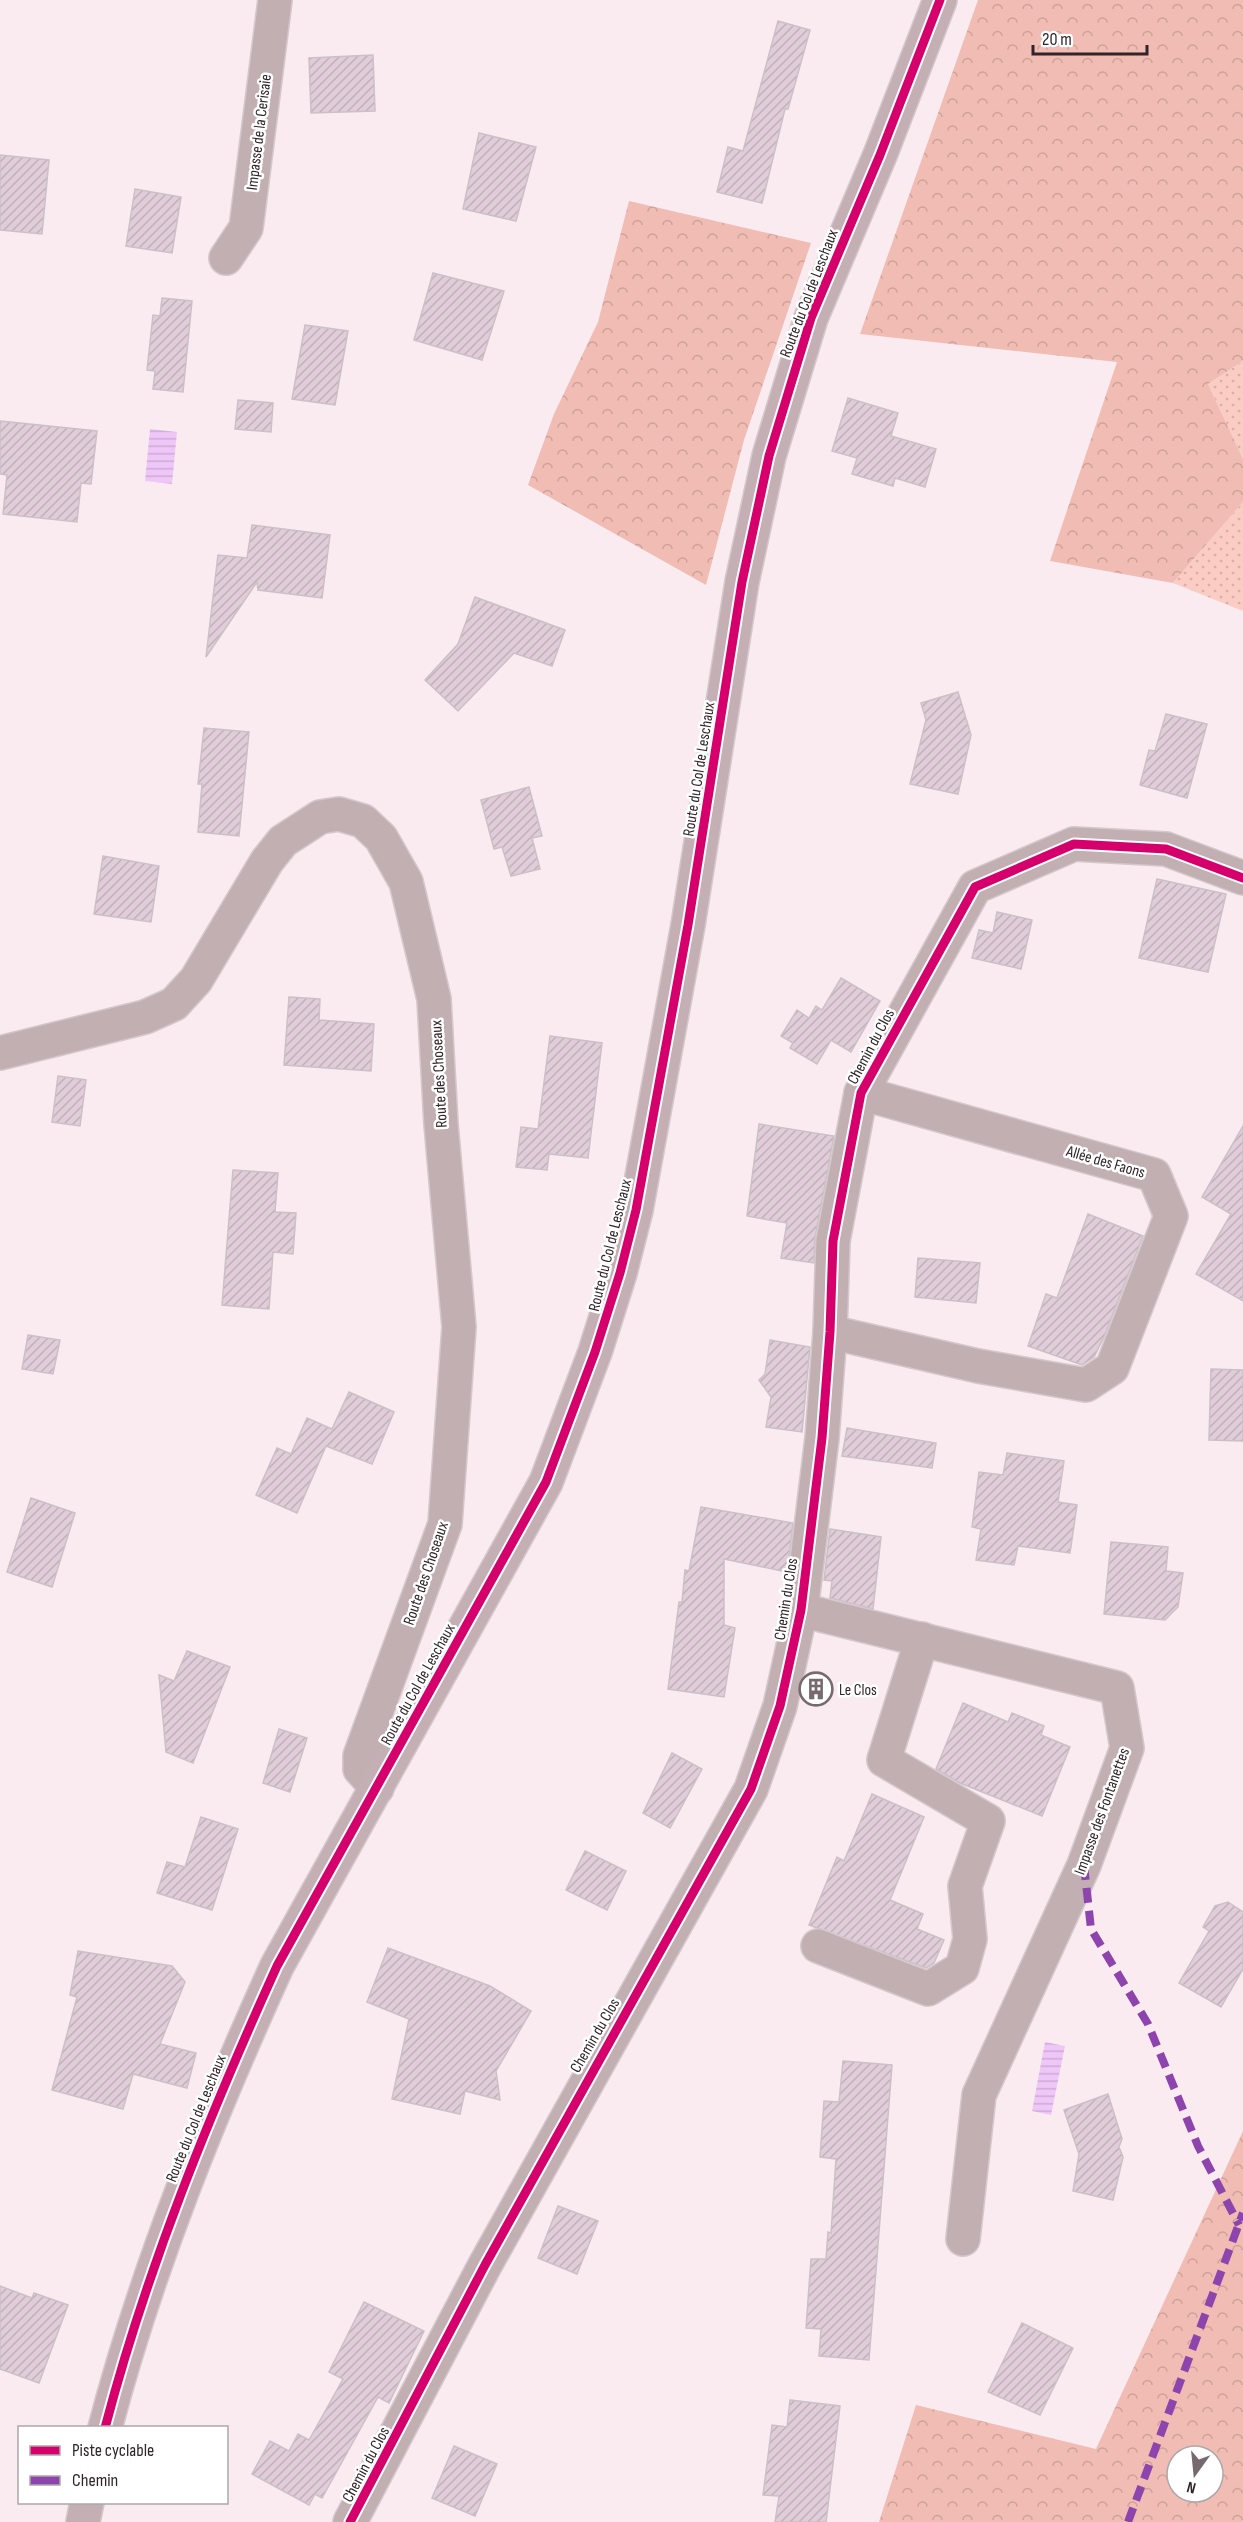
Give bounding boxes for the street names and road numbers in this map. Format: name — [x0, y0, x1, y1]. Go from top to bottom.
street label: Impasse de la Cerisaie — [243, 73, 276, 191]
street label: Route du Col de Leschaux — [776, 227, 843, 360]
street label: Route du Col de Leschaux — [679, 701, 719, 838]
street label: Chemin du Clos — [844, 1006, 899, 1088]
street label: Route des Choseaux — [427, 1020, 452, 1128]
street label: Allée des Faons — [1063, 1142, 1147, 1183]
street label: Route du Col de Leschaux — [585, 1177, 636, 1313]
street label: Route des Choseaux — [400, 1519, 453, 1628]
street label: Chemin du Clos — [771, 1557, 802, 1642]
street label: Route du Col de Leschaux — [377, 1621, 459, 1749]
street label: Impasse des Fontanettes — [1071, 1745, 1134, 1877]
street label: Chemin du Clos — [566, 1995, 624, 2076]
street label: Route du Col de Leschaux — [162, 2052, 231, 2185]
street label: Chemin du Clos — [339, 2424, 394, 2506]

